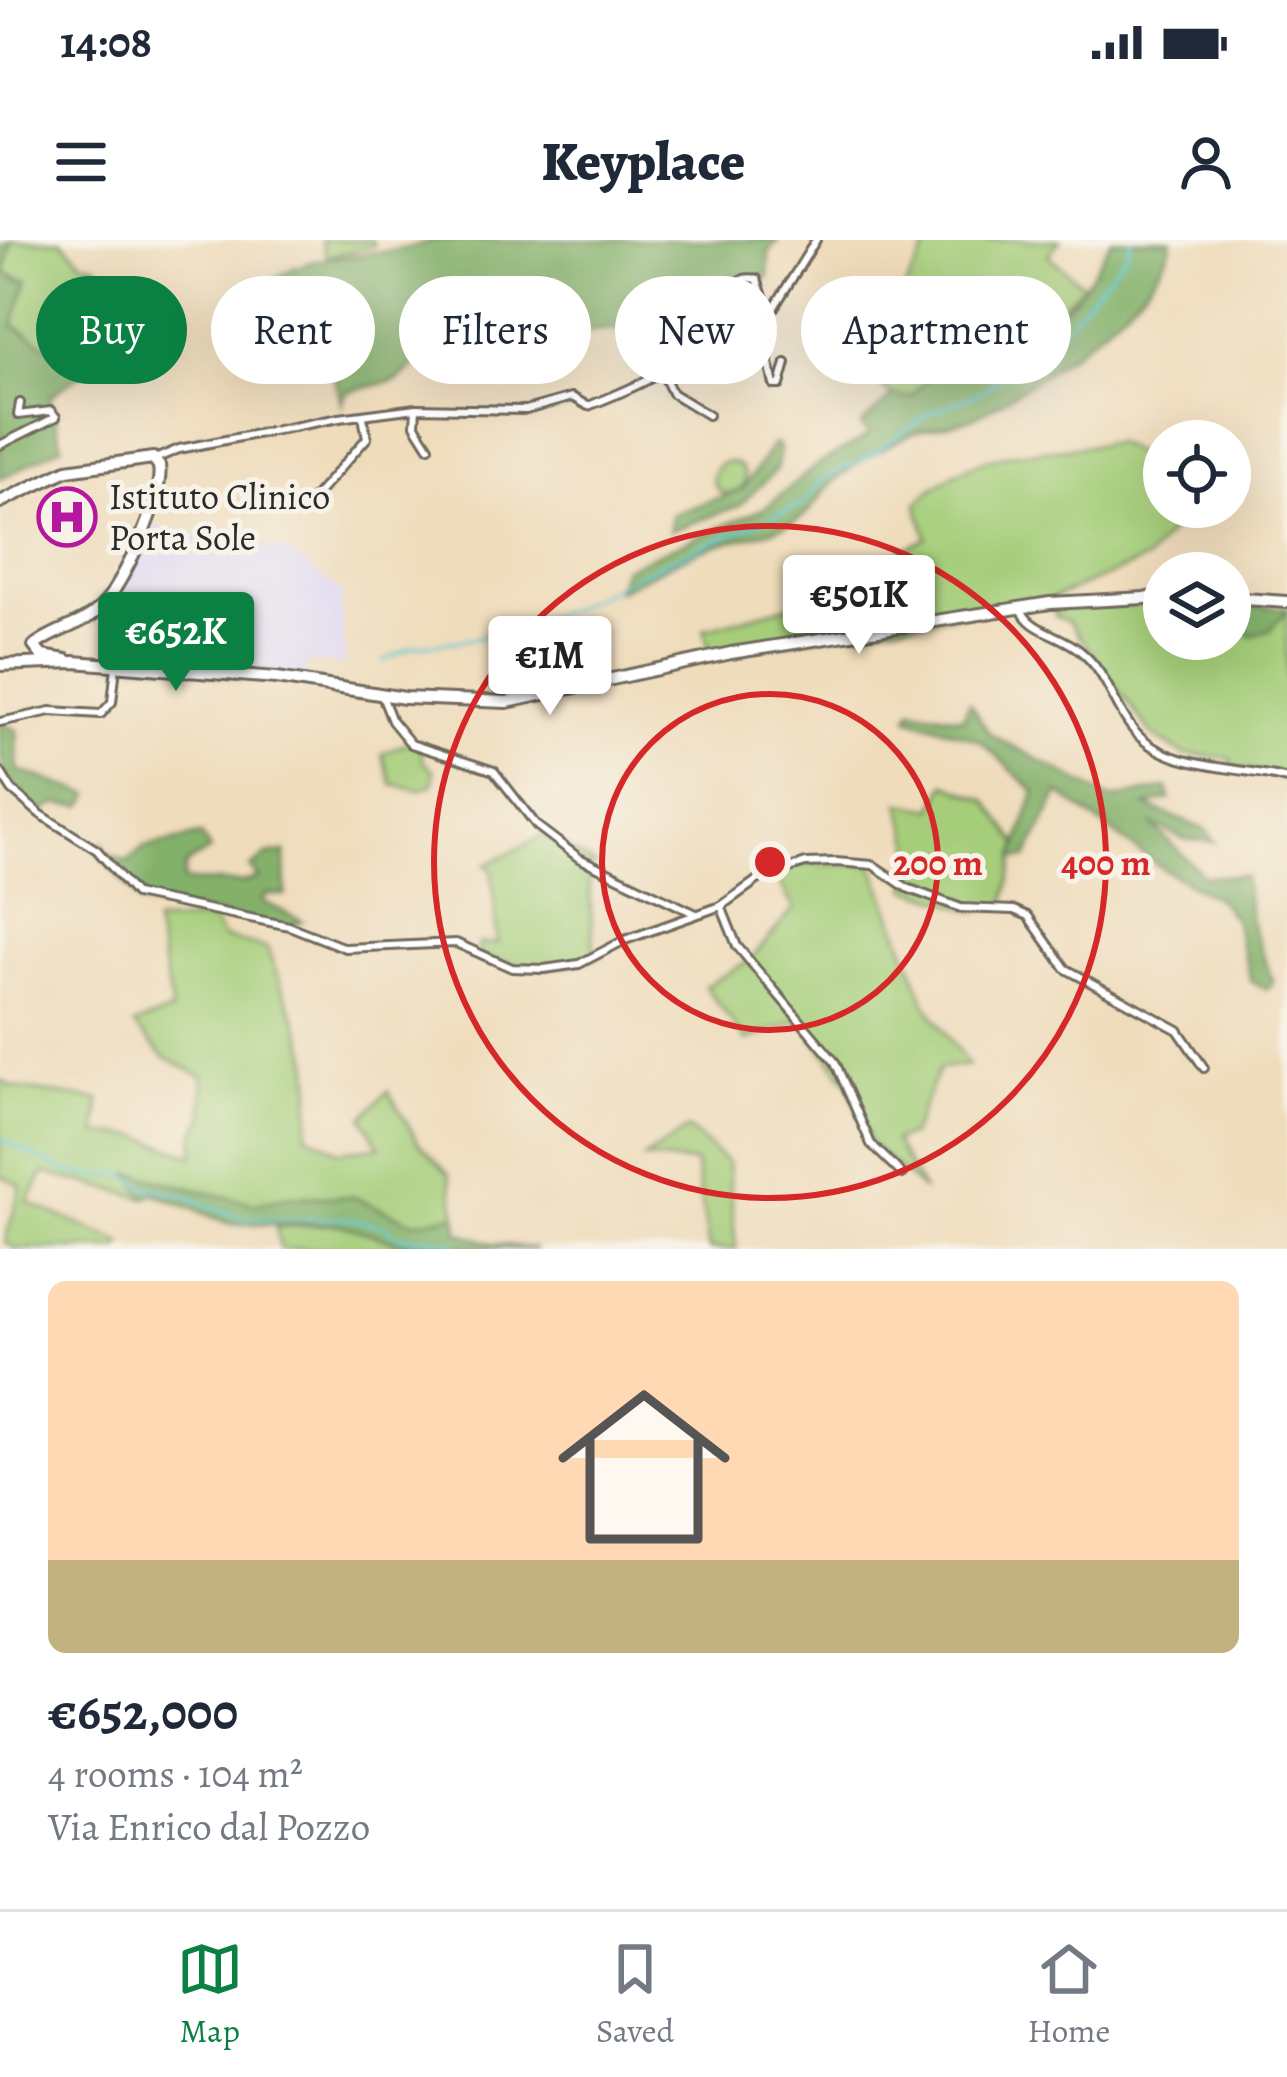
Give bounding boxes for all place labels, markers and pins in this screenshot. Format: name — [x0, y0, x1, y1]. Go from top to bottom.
place label: Istituto Clinico Porta Sole — [109, 472, 330, 562]
hospital icon: Istituto Clinico Porta Sole — [36, 486, 98, 548]
pin: €501K — [775, 555, 943, 657]
pin: €652K — [92, 592, 260, 694]
pin: €1M — [492, 616, 608, 718]
centre of rings — [749, 841, 791, 883]

